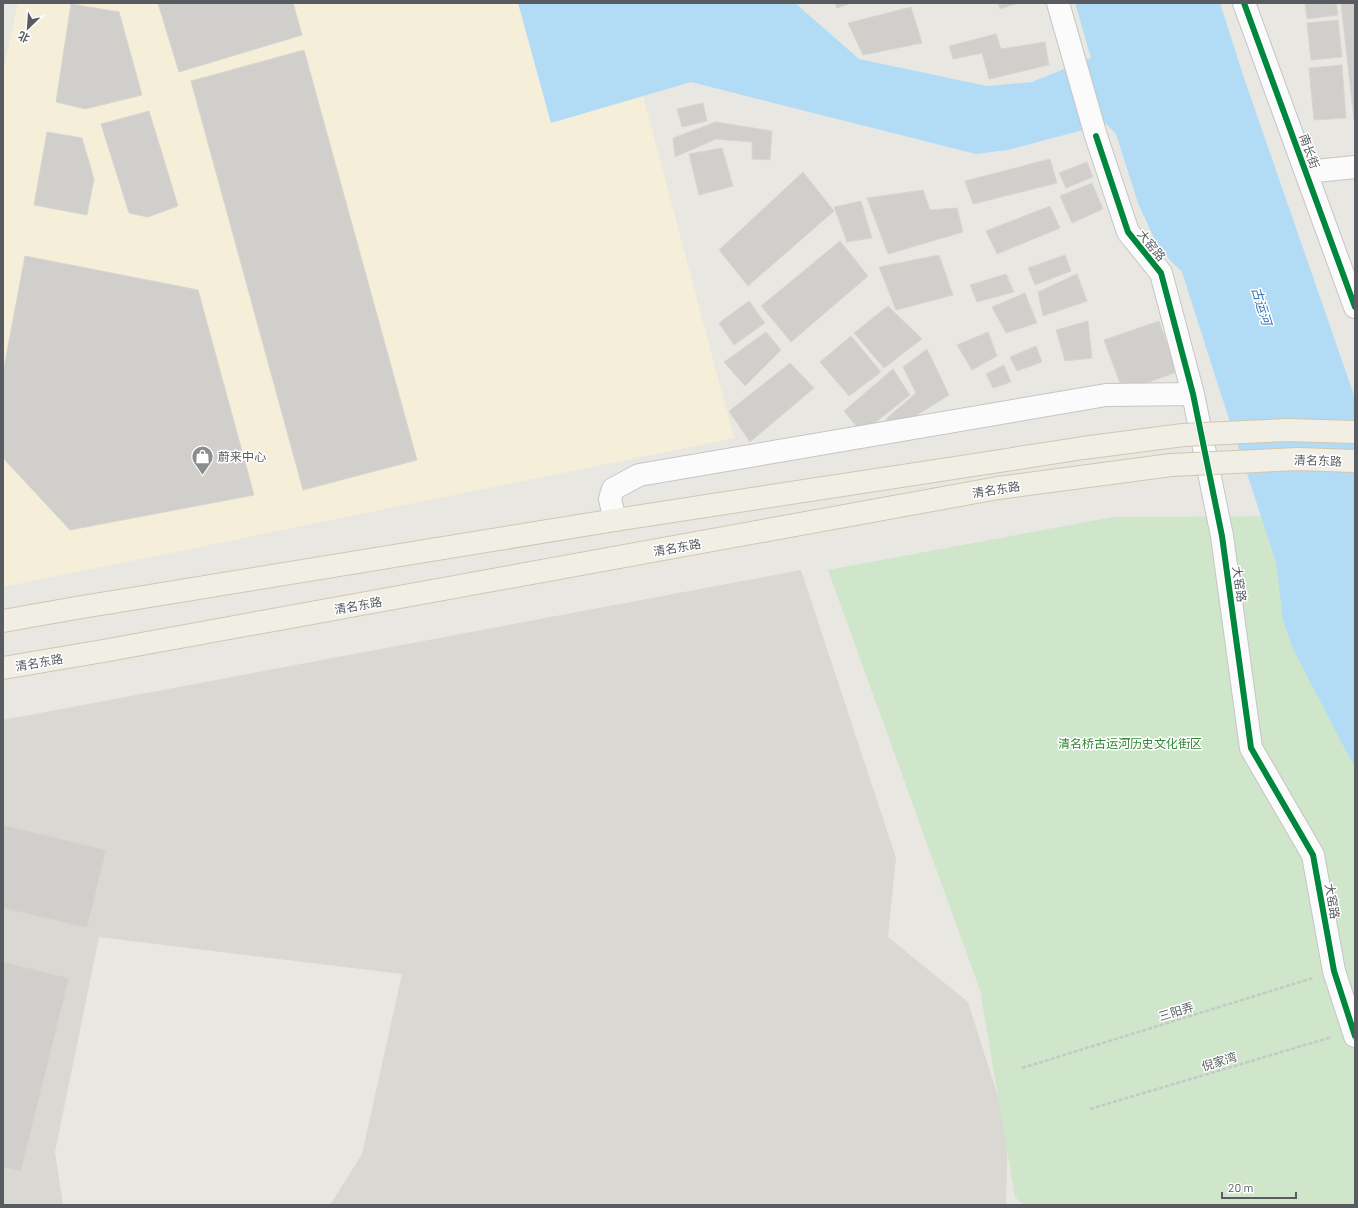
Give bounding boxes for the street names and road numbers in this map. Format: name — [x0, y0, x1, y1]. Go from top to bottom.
street label: 南长街 — [1297, 132, 1323, 170]
street label: 大窑路 — [1135, 227, 1169, 263]
street label: 清名东路 — [1294, 452, 1342, 468]
street label: 清名东路 — [971, 478, 1021, 500]
street label: 清名东路 — [652, 536, 702, 558]
street label: 大窑路 — [1231, 565, 1249, 603]
street label: 清名东路 — [333, 594, 383, 616]
street label: 清名东路 — [14, 651, 64, 673]
street label: 大窑路 — [1323, 882, 1343, 920]
street label: 三阳弄 — [1157, 999, 1195, 1023]
street label: 倪家湾 — [1200, 1049, 1238, 1073]

